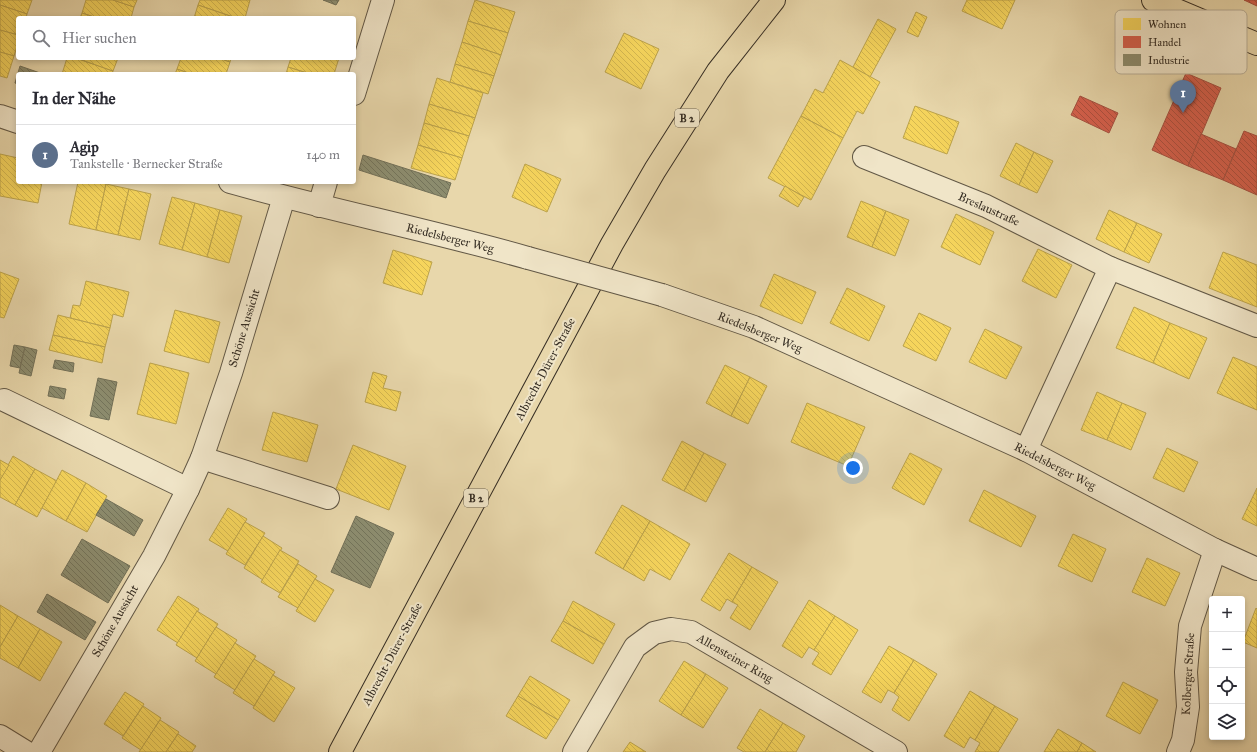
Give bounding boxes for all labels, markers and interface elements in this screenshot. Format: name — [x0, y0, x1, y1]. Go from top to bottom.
legend — [1115, 10, 1247, 74]
search box — [16, 16, 356, 60]
text: Wohnen — [1148, 18, 1186, 31]
icon: search — [30, 27, 52, 49]
text: Hier suchen — [62, 29, 137, 47]
text: Handel — [1148, 36, 1181, 49]
text: Industrie — [1148, 54, 1190, 67]
pin: 1 — [1170, 80, 1196, 113]
text: In der Nähe — [32, 88, 116, 109]
road number: B 2 — [675, 109, 699, 127]
text: Agip — [70, 138, 99, 156]
text: 1 — [42, 147, 48, 163]
text: 140 m — [306, 147, 340, 163]
text: Tankstelle · Bernecker Straße — [70, 156, 223, 172]
street label: Breslaustraße — [956, 189, 1022, 229]
street label: Riedelsberger Weg — [404, 220, 496, 257]
street label: Schöne Aussicht — [225, 286, 263, 369]
street label: Riedelsberger Weg — [715, 309, 805, 356]
street label: Albrecht-Dürer-Straße — [512, 315, 578, 424]
street label: Riedelsberger Weg — [1011, 439, 1099, 494]
your location — [843, 458, 863, 478]
road number: B 2 — [464, 489, 488, 507]
street label: Schöne Aussicht — [89, 582, 142, 660]
map controls — [1209, 596, 1245, 740]
button: + — [1209, 596, 1245, 632]
street label: Albrecht-Dürer-Straße — [359, 600, 425, 709]
street label: Allensteiner Ring — [693, 630, 776, 686]
street label: Kolberger Straße — [1179, 632, 1198, 716]
button: − — [1209, 632, 1245, 668]
button: locate — [1209, 668, 1245, 704]
button: layers — [1209, 704, 1245, 740]

